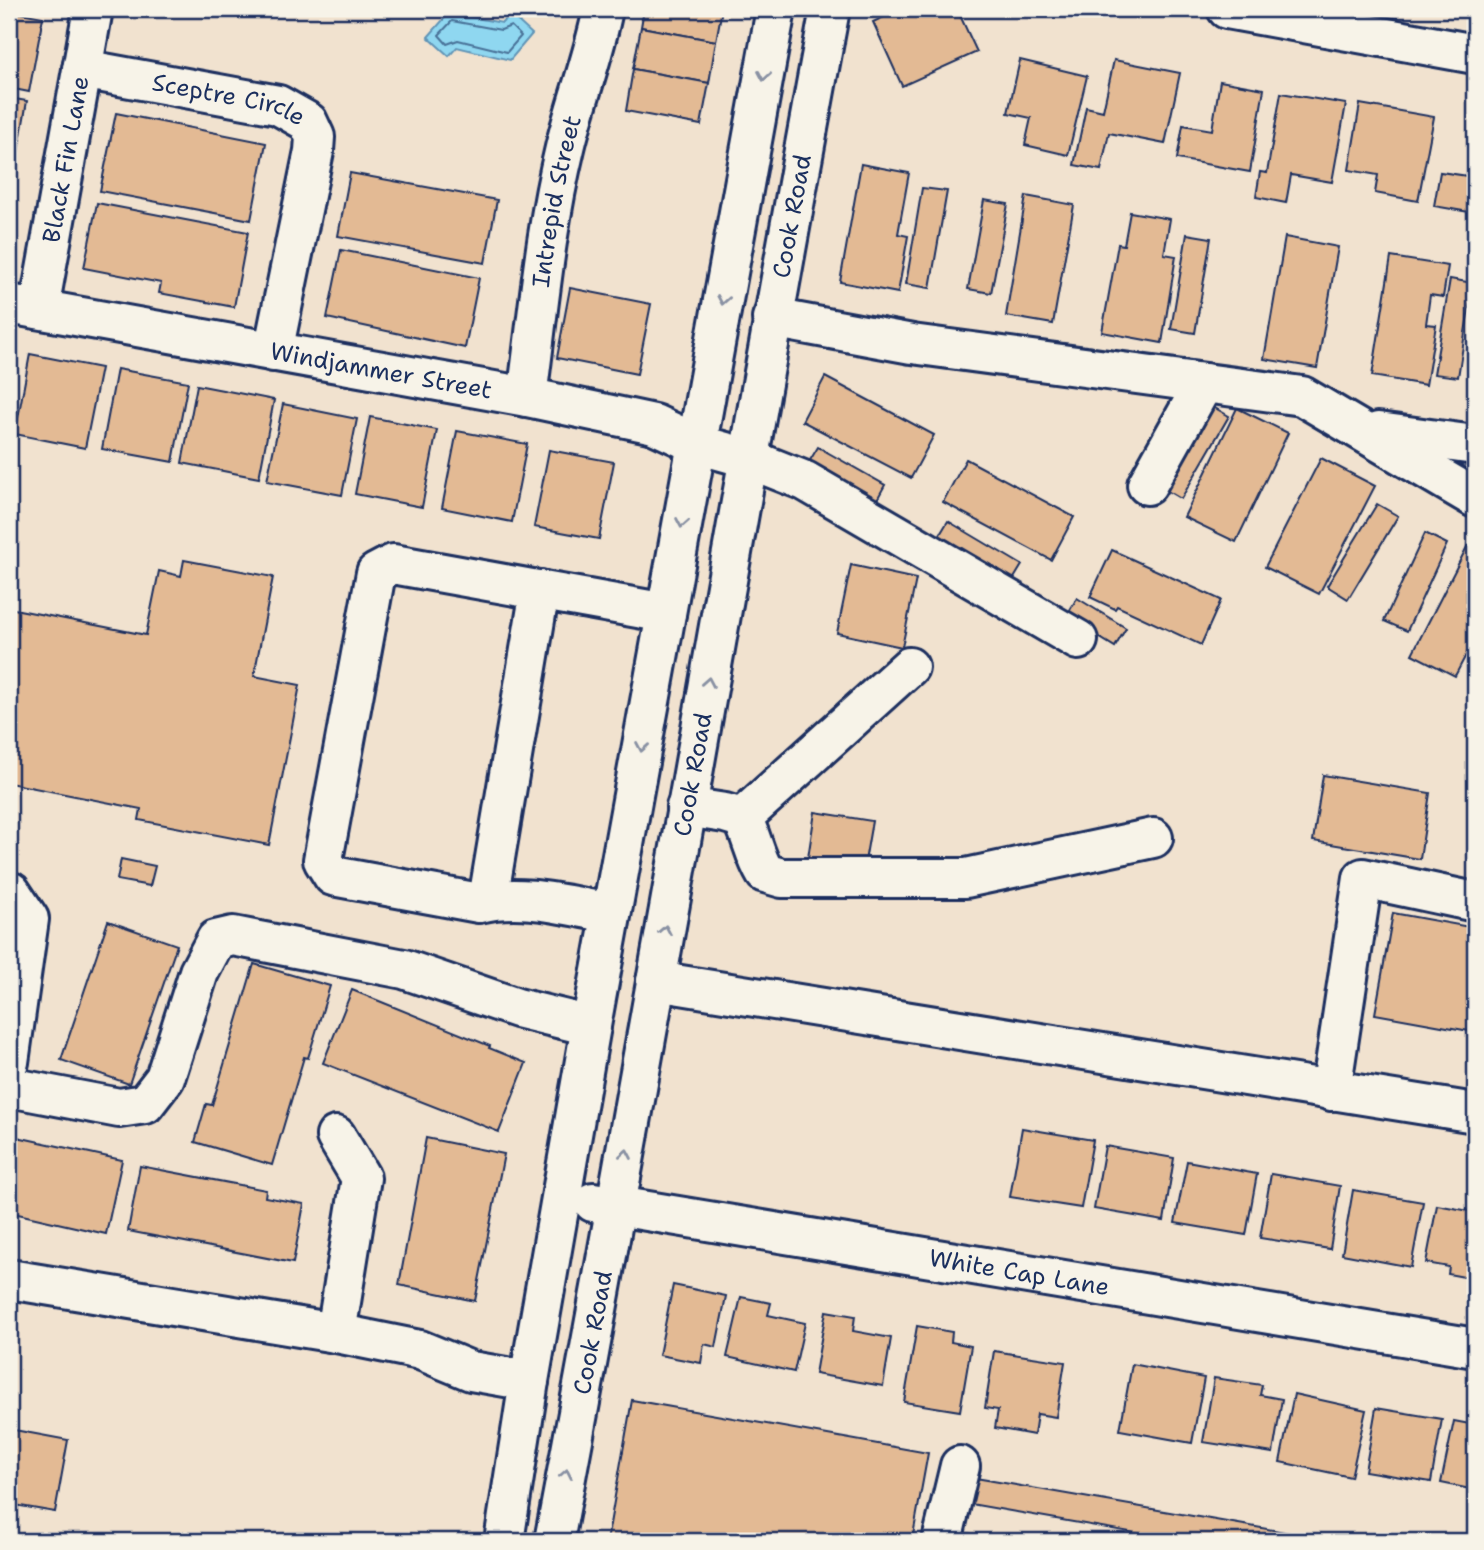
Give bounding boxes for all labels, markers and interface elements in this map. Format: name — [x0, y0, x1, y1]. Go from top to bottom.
street label: Sceptre Circle — [150, 66, 311, 133]
one-way arrow — [757, 70, 772, 82]
street label: Black Fin Lane — [35, 73, 97, 245]
street label: Intrepid Street — [525, 111, 589, 289]
street label: Cook Road — [765, 152, 819, 281]
one-way arrow — [716, 294, 731, 306]
street label: Windjammer Street — [268, 335, 495, 406]
one-way arrow — [676, 517, 691, 529]
one-way arrow — [700, 676, 715, 688]
street label: Cook Road — [666, 710, 719, 839]
one-way arrow — [635, 741, 650, 753]
one-way arrow — [657, 924, 672, 936]
one-way arrow — [618, 1148, 633, 1160]
street label: White Cap Lane — [927, 1242, 1112, 1303]
street label: Cook Road — [566, 1268, 620, 1397]
one-way arrow — [558, 1468, 573, 1480]

